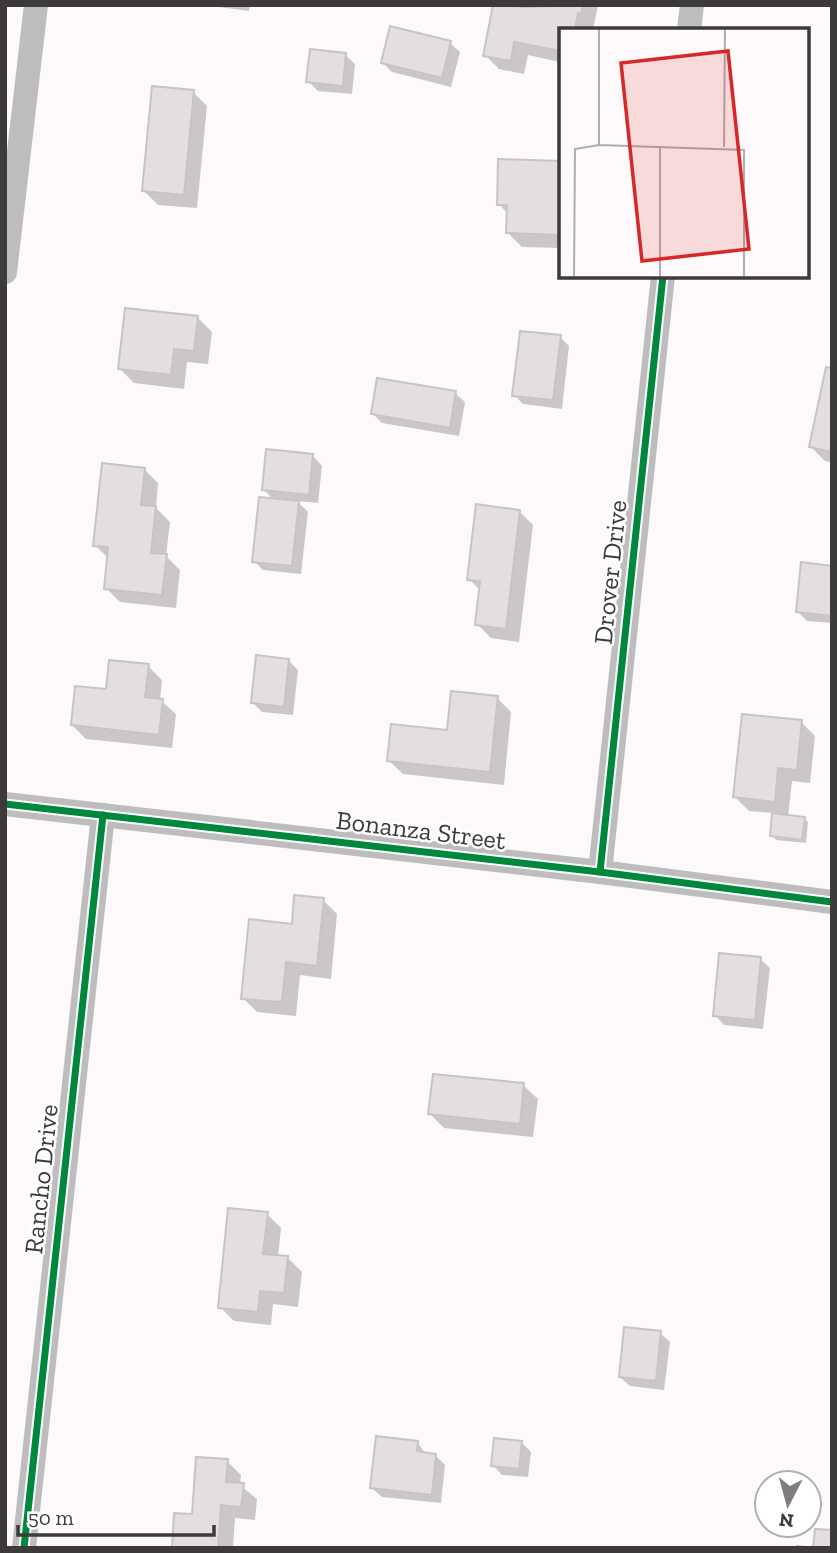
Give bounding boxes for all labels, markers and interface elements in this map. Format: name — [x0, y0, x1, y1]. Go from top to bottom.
inset map — [559, 28, 809, 278]
street label: Drover Drive — [587, 498, 633, 646]
street label: Bonanza Street — [334, 804, 508, 856]
street label: Rancho Drive — [17, 1102, 65, 1256]
north arrow — [753, 1469, 823, 1539]
scale bar — [18, 1494, 214, 1538]
text: 50 m — [28, 1505, 74, 1530]
text: N — [778, 1508, 795, 1533]

